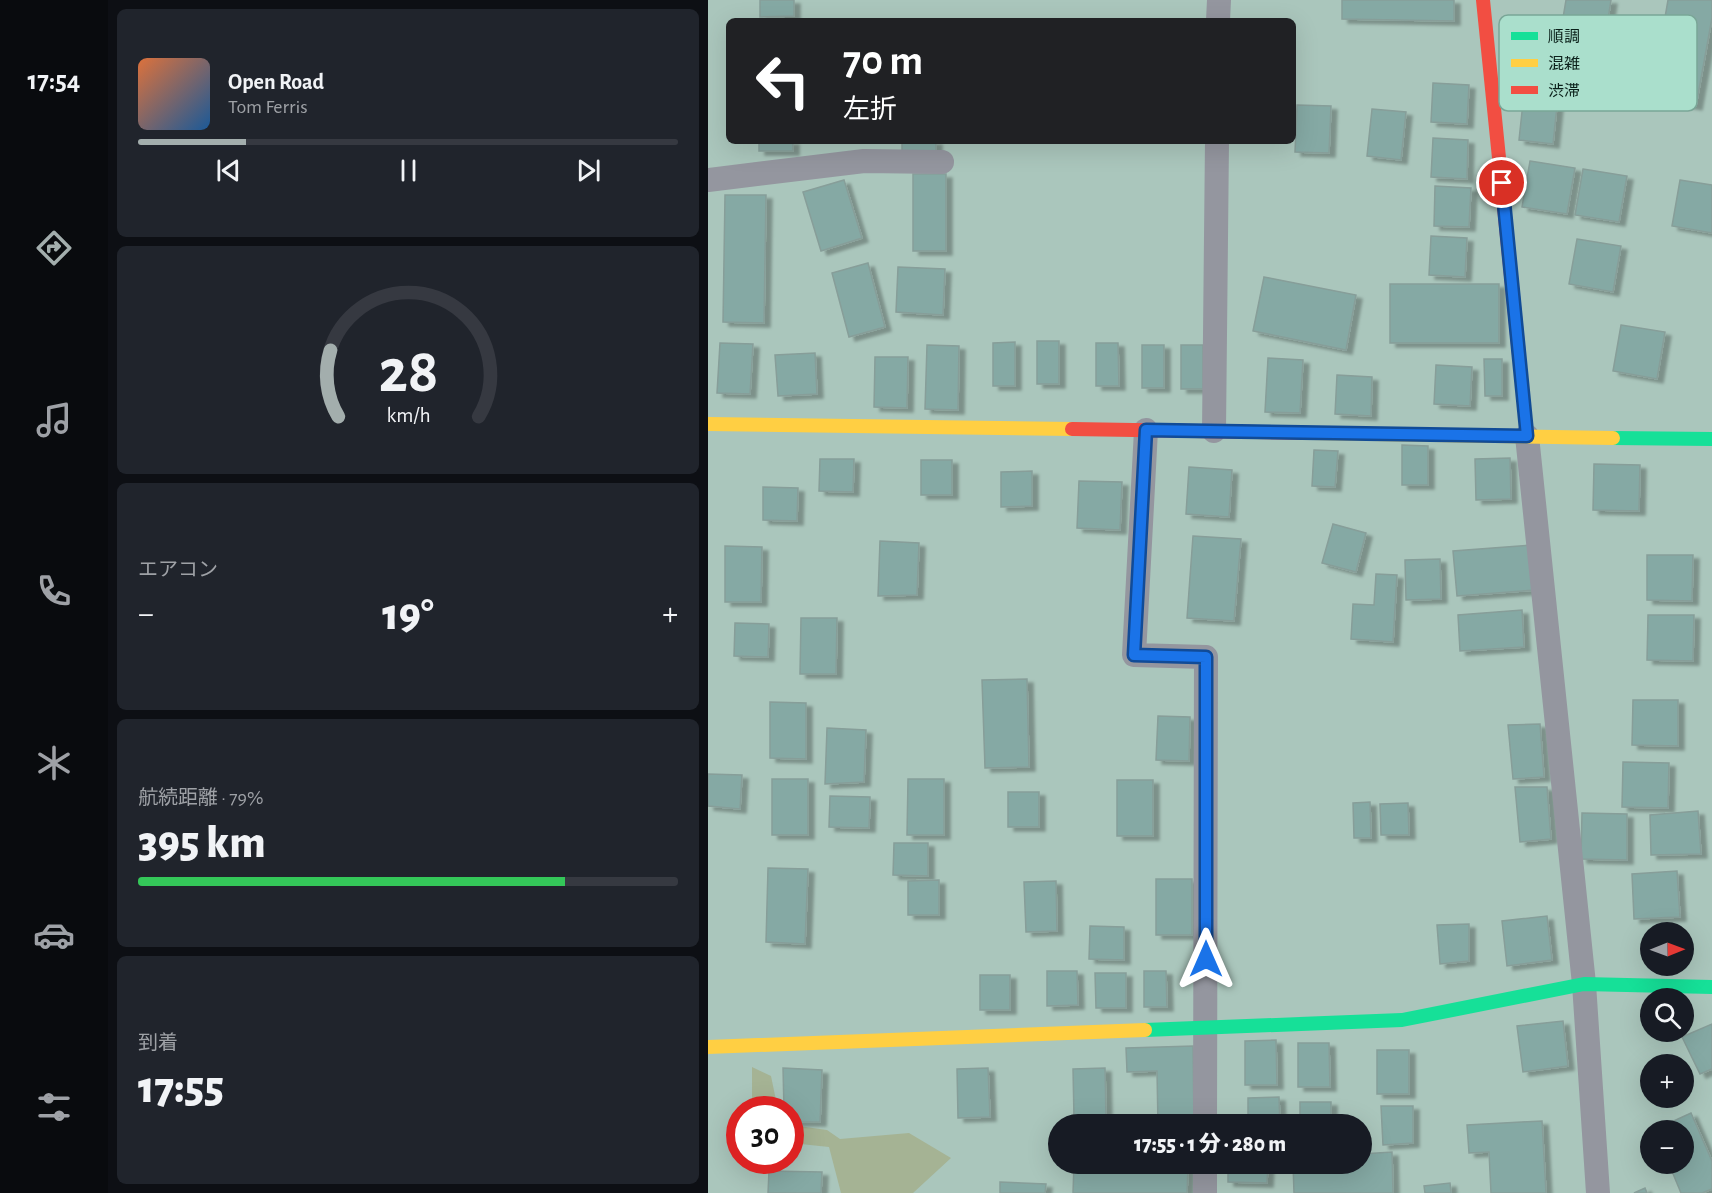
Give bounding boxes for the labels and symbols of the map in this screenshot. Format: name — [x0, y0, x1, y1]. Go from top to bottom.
legend — [1499, 15, 1697, 111]
text: 順調 — [1548, 29, 1580, 45]
text: 混雑 — [1548, 55, 1580, 72]
text: 渋滞 — [1548, 83, 1580, 99]
pin — [1476, 157, 1527, 208]
north arrow — [1640, 922, 1694, 976]
position arrow — [1174, 927, 1238, 991]
speed limit sign: 30 — [726, 1096, 804, 1174]

